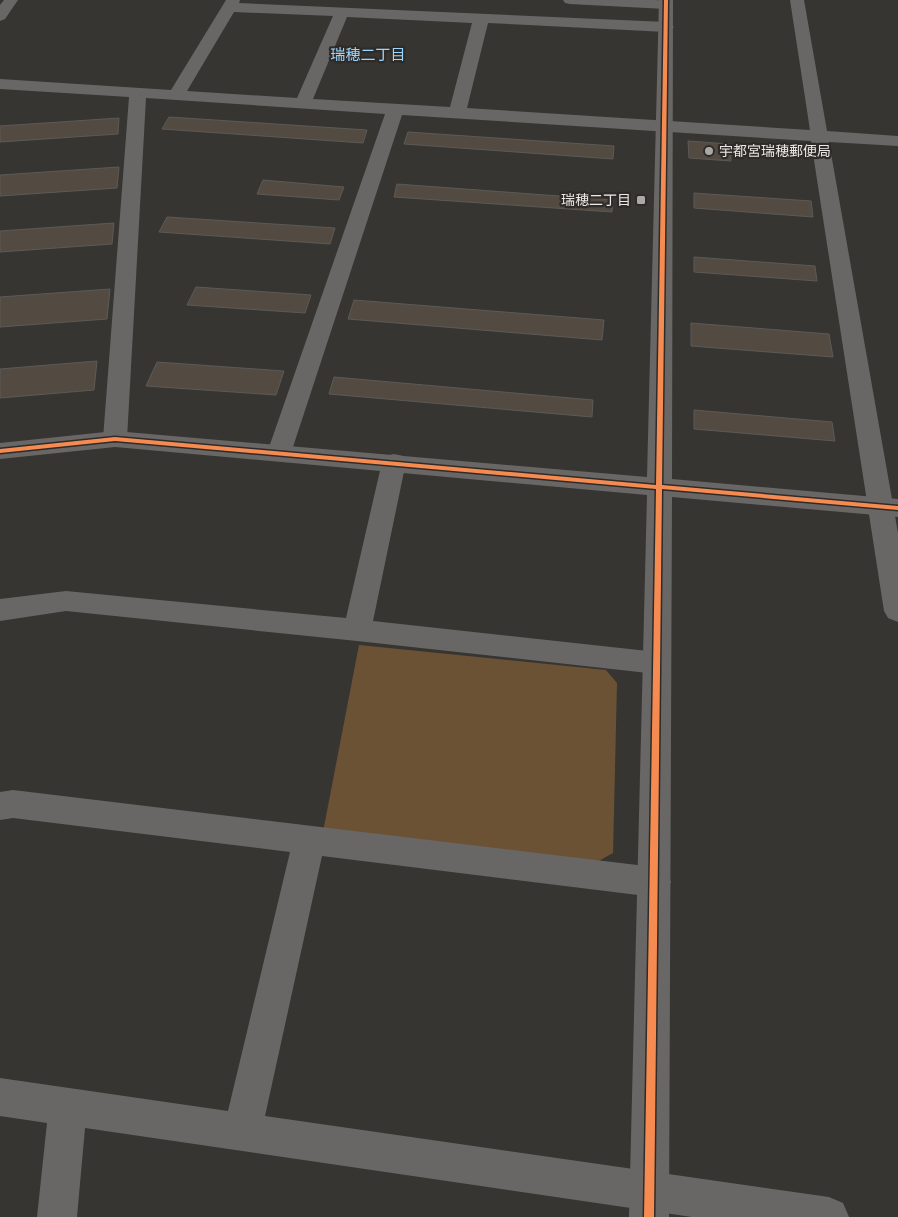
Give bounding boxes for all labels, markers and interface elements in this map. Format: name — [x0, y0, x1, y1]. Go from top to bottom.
district label: 瑞穂二丁目 — [330, 46, 406, 64]
place label: 宇都宮瑞穂郵便局 — [719, 143, 831, 160]
marker: 宇都宮瑞穂郵便局 — [703, 145, 715, 157]
place label: 瑞穂二丁目 — [561, 192, 631, 209]
marker: 瑞穂二丁目 — [635, 194, 647, 206]

